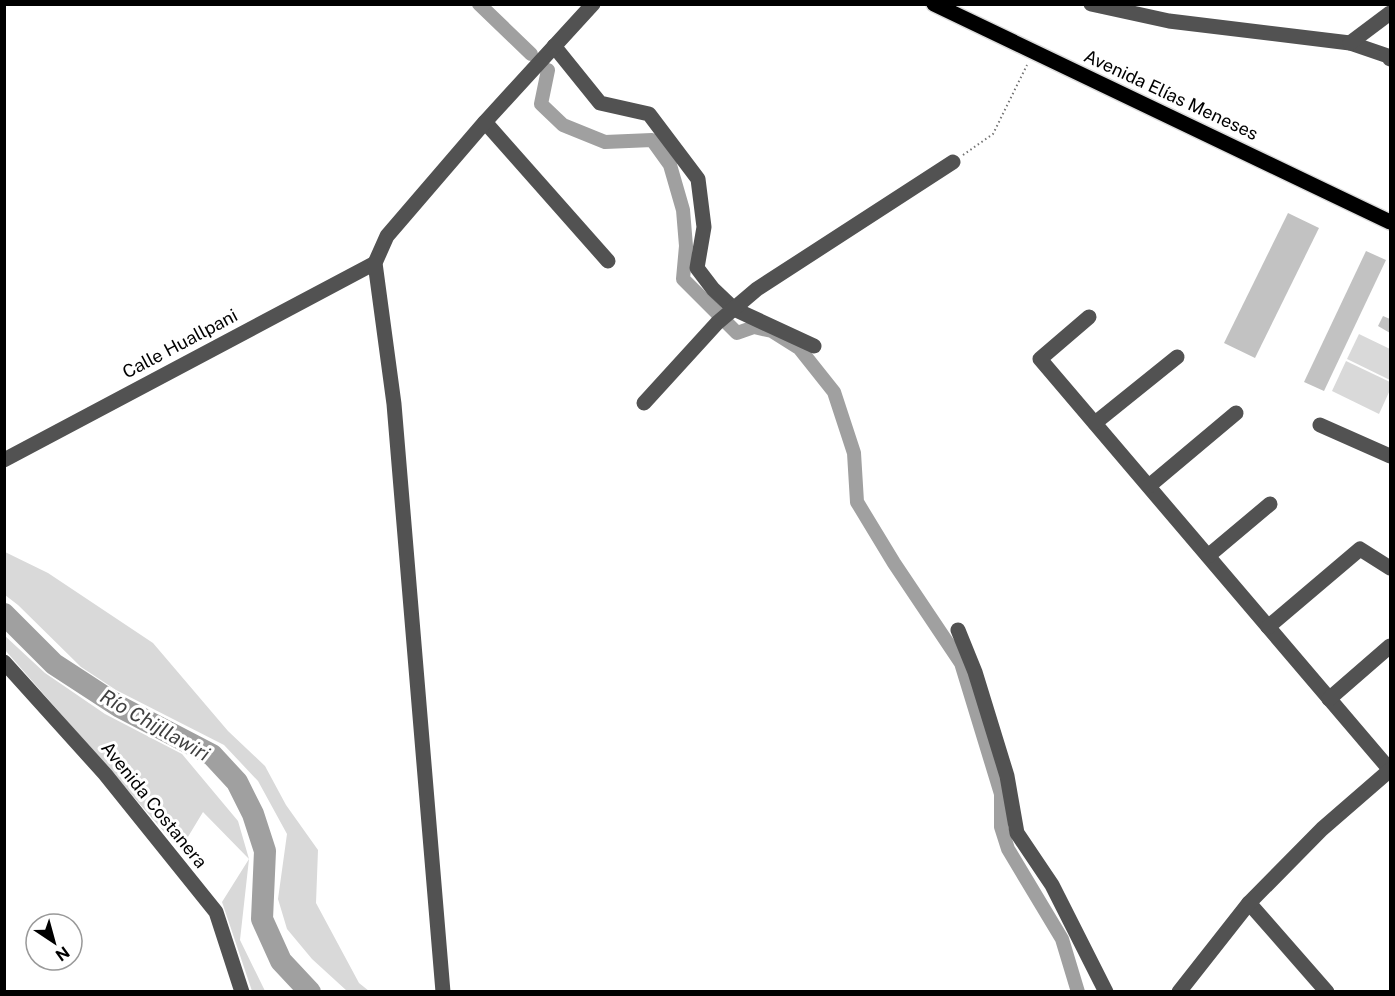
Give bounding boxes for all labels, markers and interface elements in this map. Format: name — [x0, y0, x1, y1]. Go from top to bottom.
street label: Avenida Elías Meneses — [1081, 45, 1262, 144]
street label: Calle Huallpani — [119, 304, 241, 383]
water label: Río Chijllawiri — [96, 684, 214, 766]
street label: Avenida Costanera — [97, 737, 212, 872]
north arrow — [24, 912, 84, 972]
text: N — [52, 942, 73, 965]

